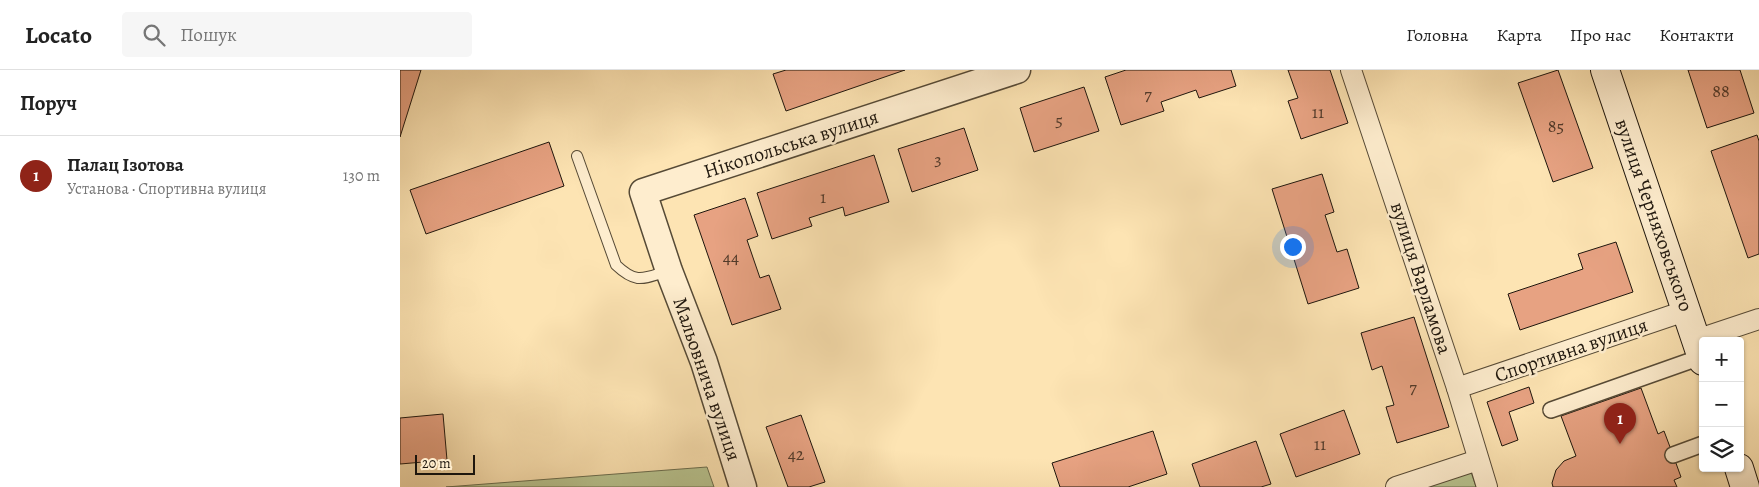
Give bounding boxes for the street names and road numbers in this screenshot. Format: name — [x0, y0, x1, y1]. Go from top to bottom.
street label: Нікопольська вулиця — [700, 103, 882, 185]
street label: вулиця Черняховського — [1608, 115, 1700, 315]
street label: вулиця Варламова — [1384, 199, 1458, 358]
street label: Мальовнича вулиця — [666, 294, 748, 464]
street label: Спортивна вулиця — [1491, 311, 1651, 389]

